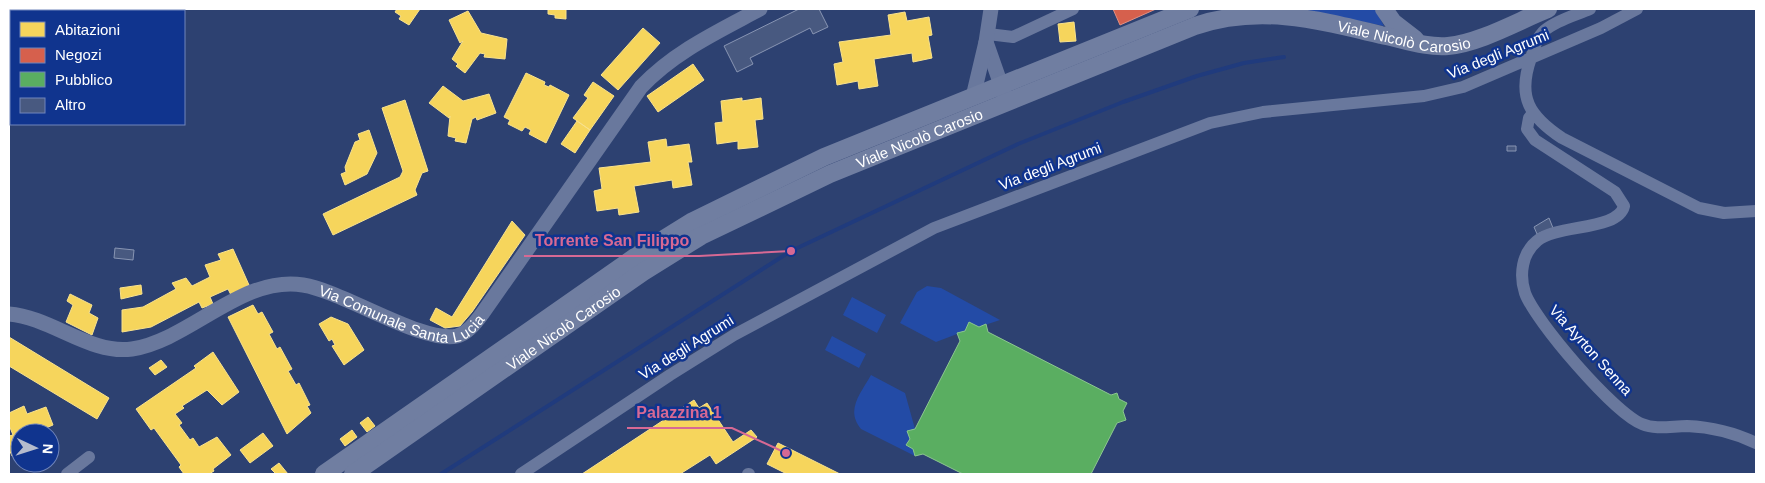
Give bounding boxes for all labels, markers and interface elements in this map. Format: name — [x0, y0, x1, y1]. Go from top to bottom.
legend — [10, 10, 185, 125]
street label: Viale Nicolò Carosio — [1336, 17, 1472, 55]
text: Abitazioni — [55, 21, 120, 38]
street label: Via degli Agrumi — [1445, 26, 1551, 82]
text: Negozi — [55, 46, 102, 63]
text: Pubblico — [55, 71, 113, 88]
text: Altro — [55, 96, 86, 113]
street label: Viale Nicolò Carosio — [853, 105, 985, 171]
street label: Via degli Agrumi — [996, 139, 1104, 193]
callout: Torrente San Filippo — [524, 225, 699, 256]
text: Torrente San Filippo — [535, 232, 689, 249]
street label: Via Comunale Santa Lucia — [317, 281, 488, 345]
street label: Viale Nicolò Carosio — [503, 282, 623, 373]
street label: Via Ayrton Senna — [1546, 301, 1636, 399]
street label: Via degli Agrumi — [636, 311, 736, 383]
callout: Palazzina 1 — [627, 397, 732, 428]
text: Palazzina 1 — [636, 404, 722, 421]
north arrow — [10, 423, 60, 473]
text: N — [40, 443, 56, 455]

